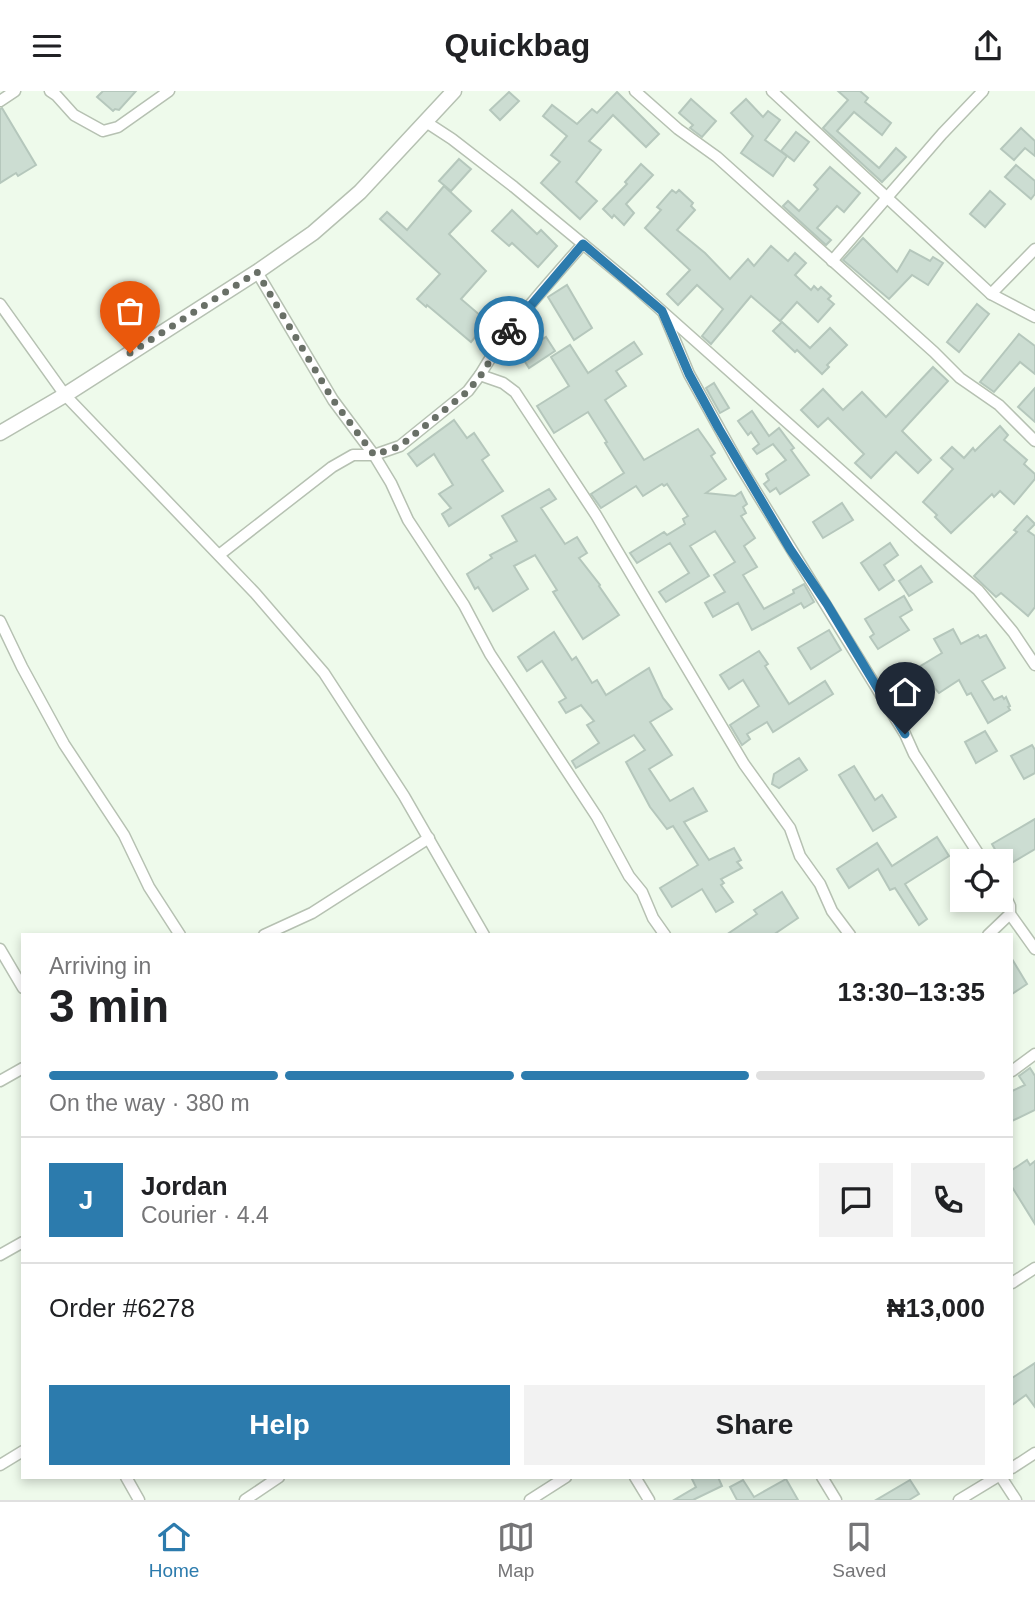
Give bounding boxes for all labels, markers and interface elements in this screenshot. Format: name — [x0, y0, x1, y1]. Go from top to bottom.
icon: menu — [28, 27, 66, 65]
text: Quickbag — [445, 27, 590, 63]
icon: share — [969, 27, 1007, 65]
pin — [100, 281, 160, 353]
icon: bag — [111, 292, 149, 330]
courier — [474, 296, 544, 366]
icon: bike — [490, 312, 528, 350]
pin — [875, 662, 935, 734]
icon: home — [886, 673, 924, 711]
map controls — [950, 849, 1013, 912]
button: locate — [950, 849, 1013, 912]
text: Arriving in — [49, 953, 151, 979]
text: 13:30–13:35 — [838, 977, 985, 1007]
text: 3 min — [49, 980, 169, 1032]
text: On the way · 380 m — [49, 1090, 250, 1116]
button: chat — [819, 1163, 893, 1237]
button: phone — [911, 1163, 985, 1237]
text: Jordan — [141, 1171, 228, 1201]
text: J — [79, 1185, 93, 1215]
text: Courier · 4.4 — [141, 1202, 269, 1228]
text: Order #6278 — [49, 1293, 195, 1323]
text: ₦13,000 — [887, 1293, 985, 1323]
button: Help — [49, 1385, 510, 1465]
button: Share — [524, 1385, 985, 1465]
tab: Home — [149, 1518, 199, 1582]
tab: Map — [497, 1518, 535, 1582]
tab: Saved — [832, 1518, 886, 1582]

